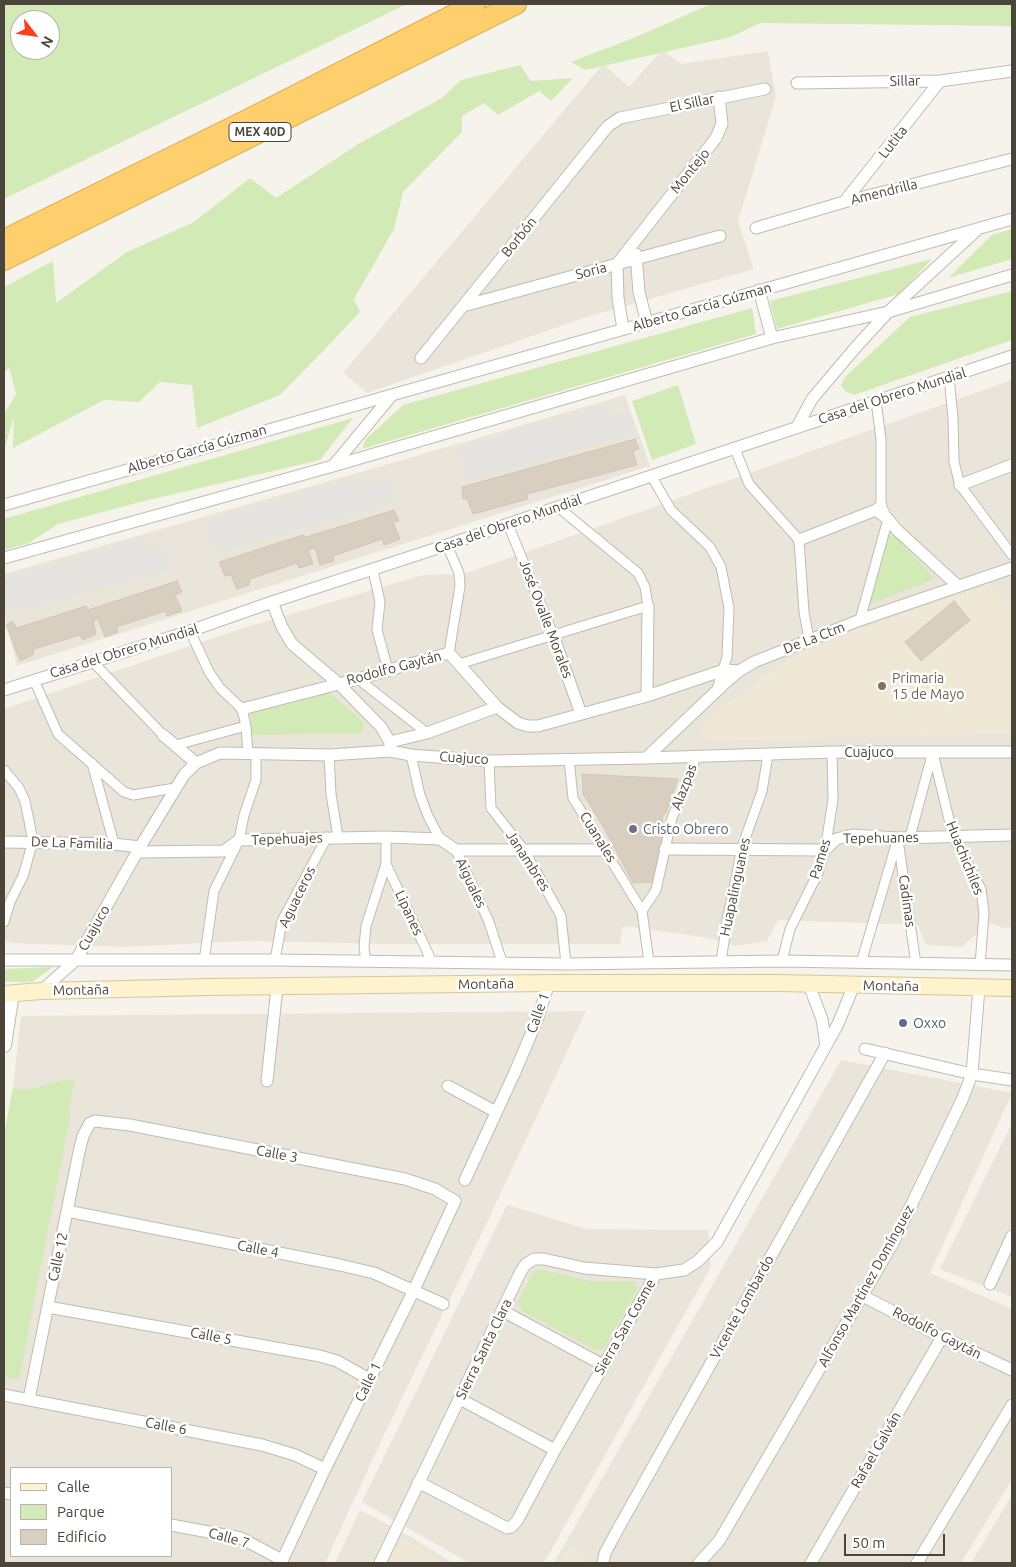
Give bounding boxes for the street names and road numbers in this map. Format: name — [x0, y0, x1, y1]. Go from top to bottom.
street label: Sillar — [890, 72, 920, 90]
street label: El Sillar — [668, 90, 716, 116]
road number: MEX 40D — [229, 122, 291, 142]
street label: Lutita — [875, 122, 911, 162]
street label: Montejo — [667, 145, 713, 197]
street label: Amendrilla — [849, 176, 919, 208]
street label: Borbón — [498, 214, 540, 260]
street label: Soria — [574, 259, 608, 283]
street label: Alberto García Gúzman — [631, 279, 773, 335]
street label: Casa del Obrero Mundial — [816, 364, 968, 428]
street label: Alberto García Gúzman — [126, 421, 268, 477]
street label: Casa del Obrero Mundial — [432, 491, 584, 557]
street label: José Ovalle Morales — [516, 557, 576, 681]
street label: De La Ctm — [781, 619, 847, 657]
street label: Casa del Obrero Mundial — [48, 620, 200, 682]
street label: Rodolfo Gaytán — [345, 647, 443, 689]
street label: Cuajuco — [844, 744, 894, 760]
street label: Cuajuco — [439, 748, 489, 768]
street label: Alazpas — [668, 762, 700, 812]
street label: Cuanales — [576, 809, 620, 865]
street label: Huachichiles — [943, 819, 987, 897]
street label: Janambres — [502, 828, 554, 894]
street label: Tepehuajes — [251, 829, 323, 849]
street label: Tepehuanes — [843, 829, 919, 847]
street label: De La Familia — [31, 833, 113, 853]
street label: Huapalinguanes — [716, 836, 754, 938]
street label: Pames — [806, 837, 834, 881]
street label: Aiguales — [452, 855, 490, 911]
street label: Aguaceros — [275, 864, 319, 930]
street label: Cadimas — [895, 874, 919, 928]
street label: Lipanes — [391, 888, 427, 938]
street label: Cuajuco — [75, 902, 113, 954]
street label: Montaña — [458, 975, 514, 993]
street label: Montaña — [863, 977, 919, 995]
street label: Montaña — [53, 981, 109, 999]
street label: Calle 1 — [523, 990, 553, 1036]
street label: Calle 3 — [255, 1142, 299, 1166]
street label: Alfonso Martínez Domínguez — [814, 1202, 918, 1370]
street label: Calle 12 — [45, 1231, 71, 1283]
street label: Calle 4 — [236, 1237, 280, 1261]
street label: Vicente Lombardo — [707, 1252, 777, 1362]
street label: Sierra San Cosme — [591, 1276, 659, 1378]
street label: Sierra Santa Clara — [452, 1296, 516, 1402]
street label: Rodolfo Gaytán — [890, 1303, 984, 1363]
street label: Calle 5 — [189, 1324, 233, 1348]
street label: Calle 1 — [351, 1359, 385, 1405]
street label: Rafael Galván — [847, 1409, 905, 1491]
street label: Calle 6 — [144, 1414, 188, 1438]
street label: Calle 7 — [207, 1524, 251, 1552]

